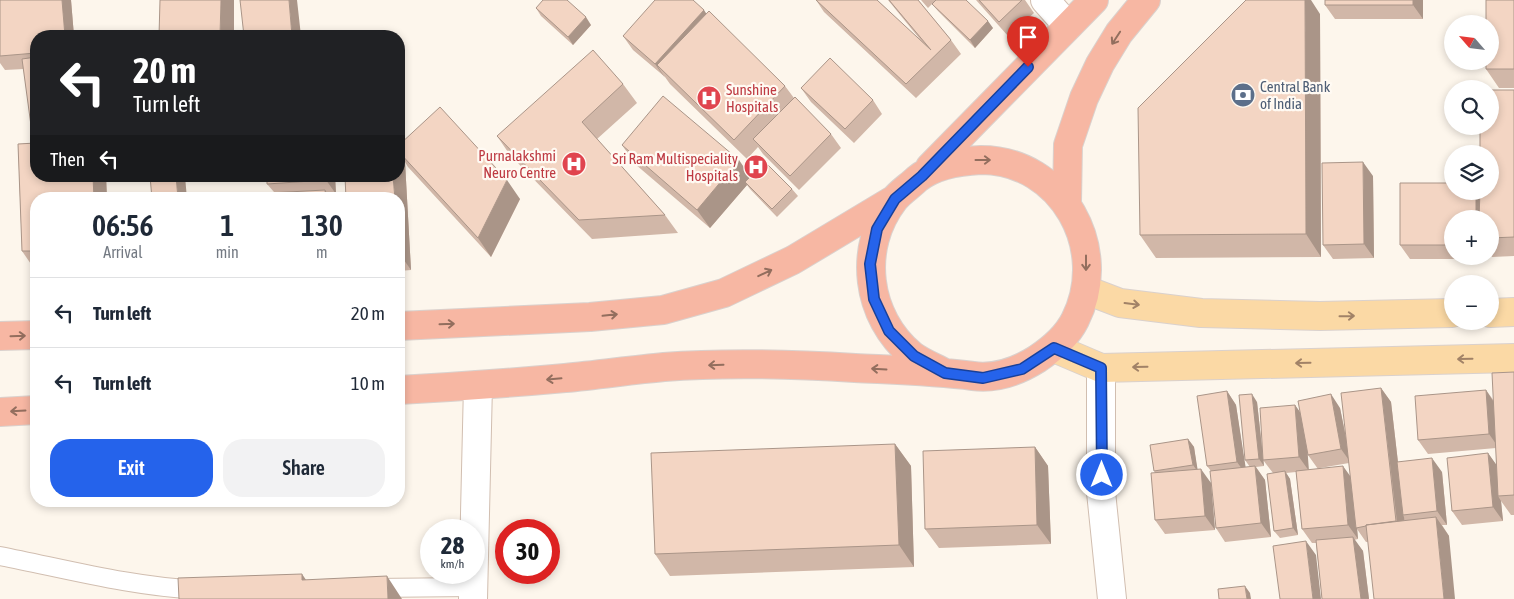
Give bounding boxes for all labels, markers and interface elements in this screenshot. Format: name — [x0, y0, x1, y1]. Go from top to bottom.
north arrow — [1444, 15, 1499, 70]
map controls — [1444, 15, 1499, 330]
pin — [1007, 16, 1049, 67]
icon: arrive — [1014, 23, 1042, 51]
one-way arrow — [1110, 31, 1121, 45]
icon: left — [50, 50, 115, 115]
text: 20 m — [133, 50, 196, 90]
place label: Central Bank of India — [1260, 78, 1331, 112]
button: search — [1444, 80, 1499, 135]
place label: Sunshine Hospitals — [726, 81, 778, 115]
bank icon: Central Bank of India — [1230, 82, 1256, 108]
hospital icon: Sunshine Hospitals — [696, 85, 722, 111]
text: Turn left — [133, 91, 200, 117]
icon: left — [95, 145, 123, 173]
button: layers — [1444, 145, 1499, 200]
place label: Purnalakshmi Neuro Centre — [478, 147, 556, 181]
text: Then — [50, 148, 85, 170]
place label: Sri Ram Multispeciality Hospitals — [612, 150, 738, 184]
hospital icon: Purnalakshmi Neuro Centre — [561, 151, 587, 177]
hospital icon: Sri Ram Multispeciality Hospitals — [743, 154, 769, 180]
one-way arrow — [974, 155, 990, 165]
text: 06:56 — [92, 208, 154, 242]
text: 1 — [220, 208, 234, 242]
text: 130 — [301, 208, 343, 242]
button: + — [1444, 210, 1499, 265]
text: Arrival — [103, 243, 142, 261]
text: min — [216, 243, 239, 261]
text: m — [316, 243, 328, 261]
one-way arrow — [1081, 255, 1091, 271]
one-way arrow — [757, 268, 772, 277]
button: − — [1444, 275, 1499, 330]
icon: left — [50, 299, 78, 327]
one-way arrow — [1124, 299, 1140, 309]
text: Turn left — [93, 302, 151, 324]
text: 20 m — [351, 302, 385, 324]
one-way arrow — [601, 310, 617, 320]
one-way arrow — [1338, 311, 1354, 320]
one-way arrow — [439, 320, 455, 329]
one-way arrow — [10, 331, 26, 340]
one-way arrow — [1458, 354, 1474, 364]
one-way arrow — [1295, 358, 1312, 368]
one-way arrow — [708, 360, 724, 370]
one-way arrow — [1133, 363, 1149, 372]
one-way arrow — [871, 365, 887, 374]
icon: left — [50, 369, 78, 397]
text: Turn left — [93, 372, 151, 394]
text: 10 m — [351, 372, 385, 394]
one-way arrow — [547, 374, 563, 384]
one-way arrow — [10, 406, 26, 415]
button: Exit — [50, 439, 213, 497]
button: Share — [223, 439, 385, 497]
position arrow — [1075, 448, 1127, 500]
speed limit sign: 30 — [495, 519, 560, 584]
text: 28 — [441, 531, 464, 559]
text: km/h — [441, 557, 464, 571]

